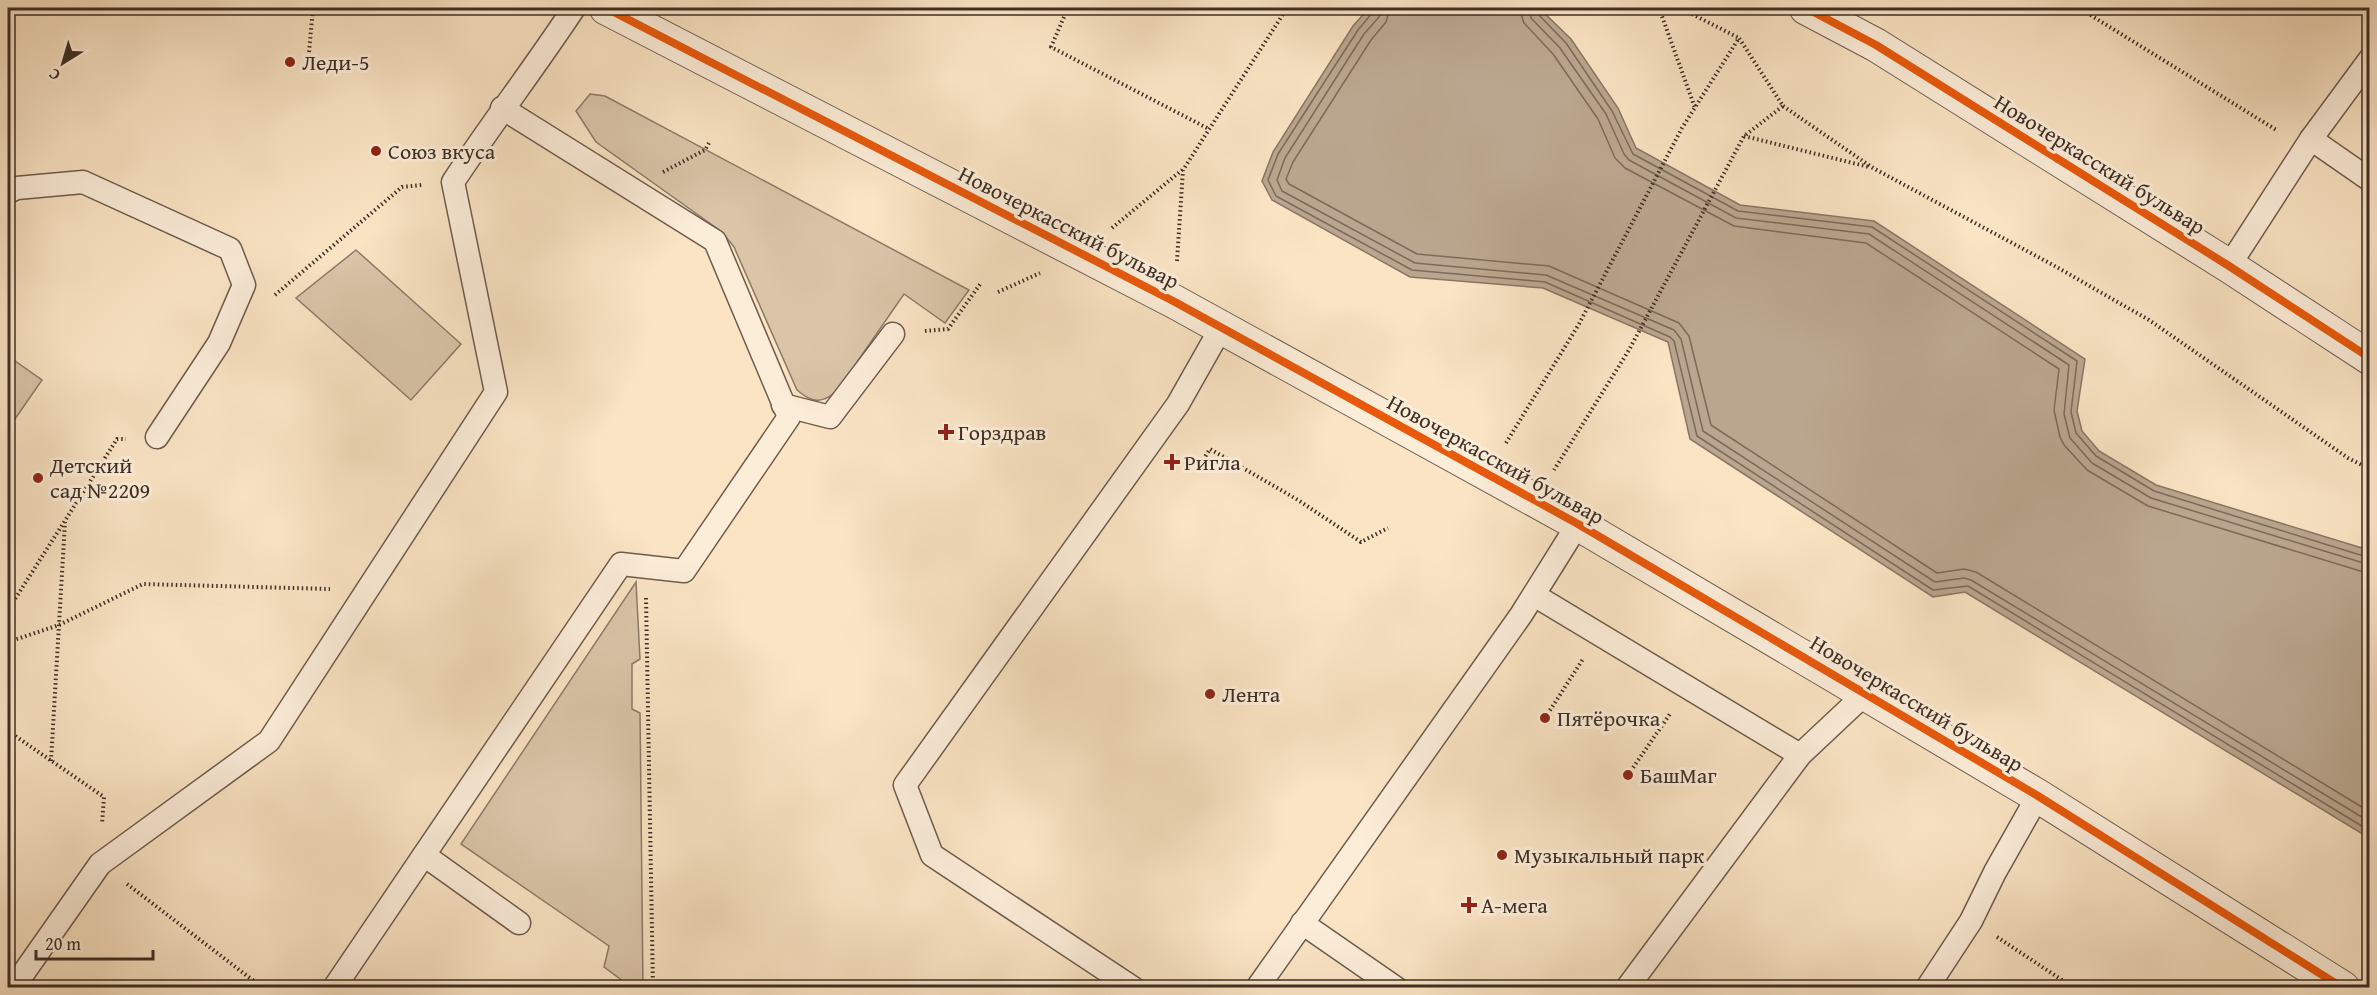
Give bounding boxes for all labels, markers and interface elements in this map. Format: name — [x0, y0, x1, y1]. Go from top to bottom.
north arrow — [33, 33, 93, 93]
place label: Леди-5 — [302, 46, 369, 78]
marker: Леди-5 — [283, 55, 297, 69]
text: С — [43, 63, 65, 87]
street label: Новочеркасский бульвар — [1988, 86, 2212, 242]
place label: Союз вкуса — [388, 135, 496, 167]
marker: Союз вкуса — [369, 144, 383, 158]
street label: Новочеркасский бульвар — [953, 157, 1185, 297]
street label: Новочеркасский бульвар — [1382, 386, 1610, 532]
place label: Горздрав — [958, 416, 1046, 448]
marker: Горздрав — [939, 425, 953, 439]
place label: Ригла — [1184, 446, 1241, 478]
place label: Детский сад №2209 — [49, 449, 150, 506]
marker: Ригла — [1165, 455, 1179, 469]
marker: Детский сад №2209 — [31, 471, 45, 485]
street label: Новочеркасский бульвар — [1804, 626, 2030, 780]
place label: Лента — [1222, 678, 1281, 710]
marker: Лента — [1203, 687, 1217, 701]
place label: Пятёрочка — [1557, 702, 1661, 734]
marker: Пятёрочка — [1538, 711, 1552, 725]
place label: БашМаг — [1640, 759, 1717, 791]
marker: БашМаг — [1621, 768, 1635, 782]
place label: Музыкальный парк — [1514, 839, 1705, 871]
marker: Музыкальный парк — [1495, 848, 1509, 862]
place label: А-мега — [1481, 889, 1548, 921]
marker: А-мега — [1462, 898, 1476, 912]
scale bar — [36, 923, 153, 961]
text: 20 m — [45, 930, 81, 957]

